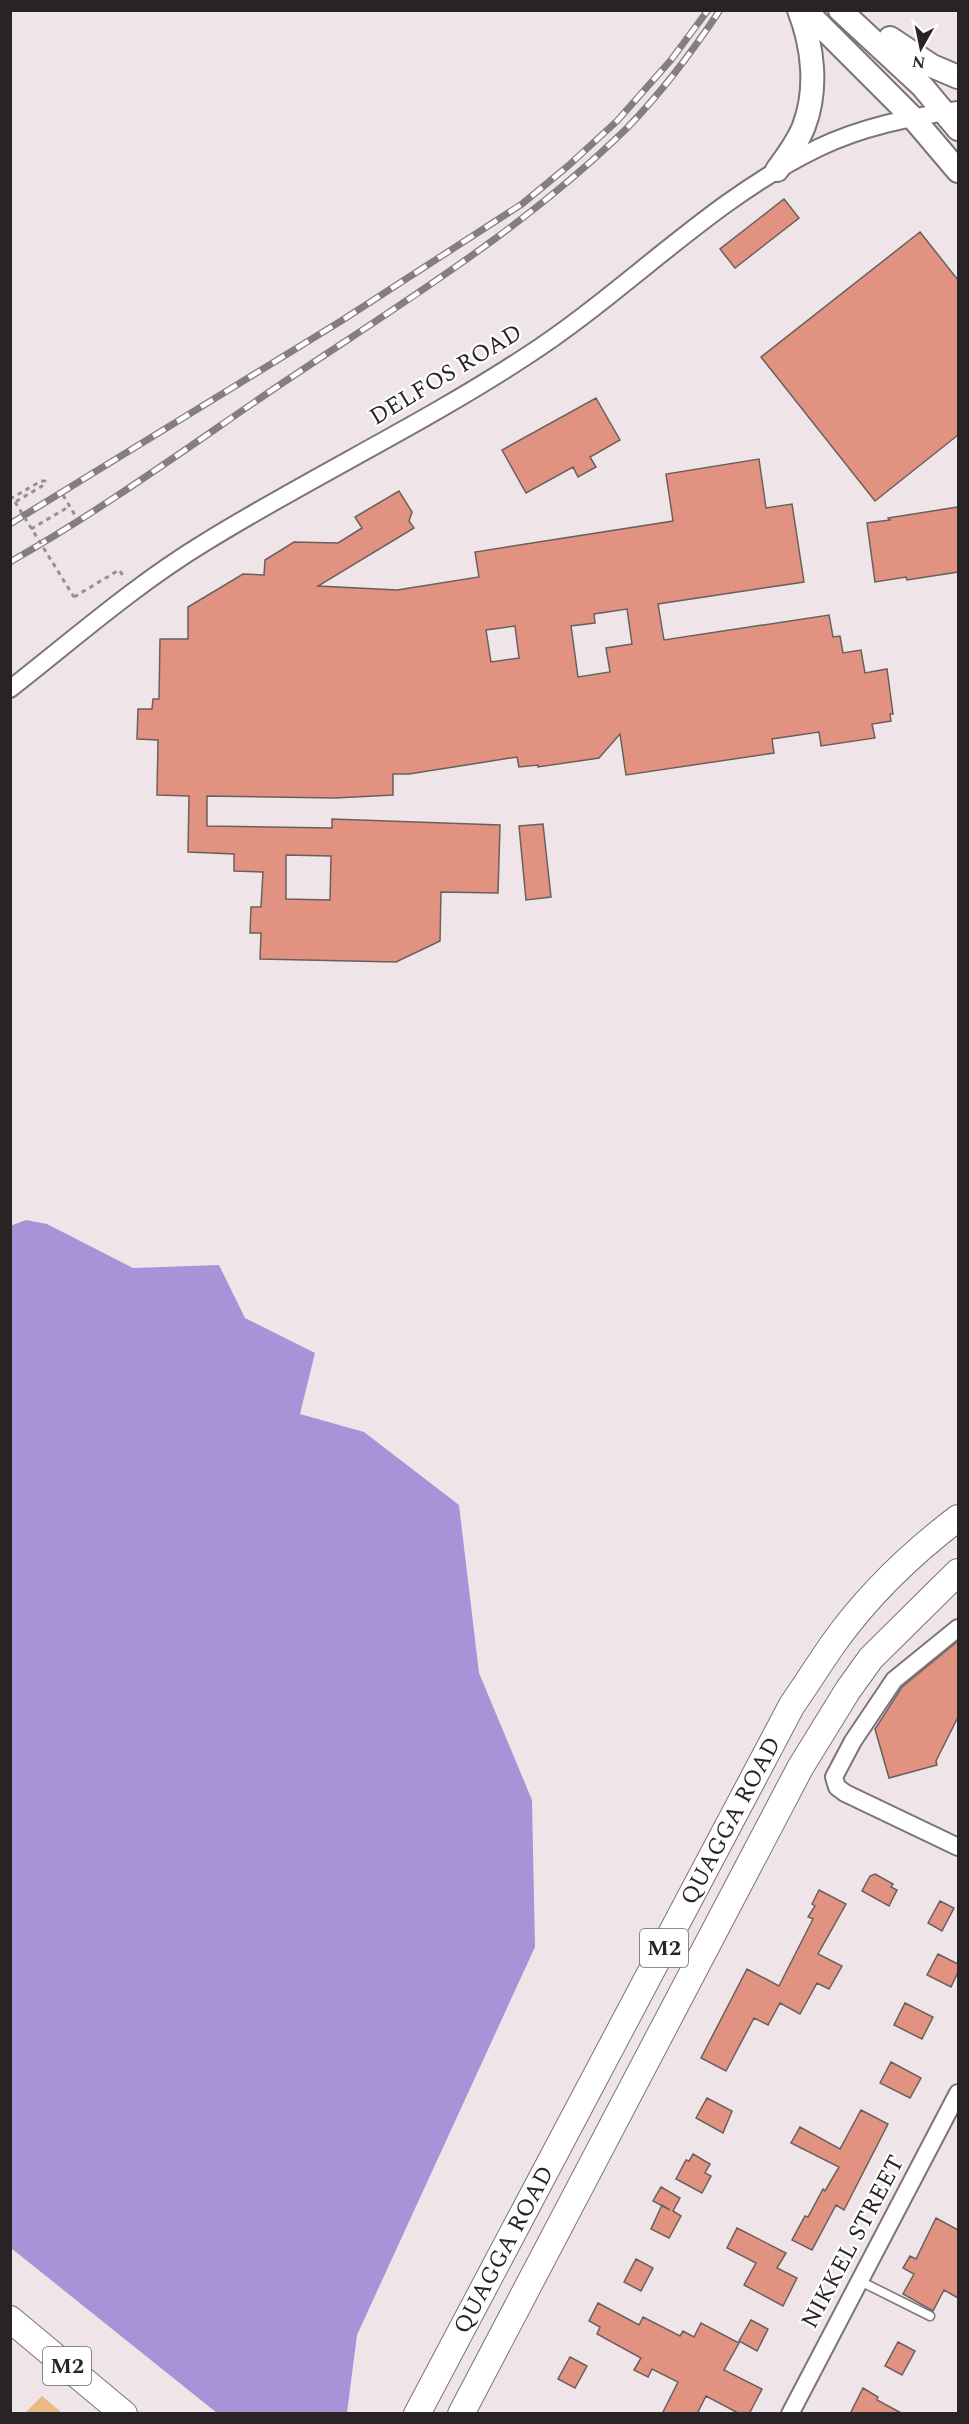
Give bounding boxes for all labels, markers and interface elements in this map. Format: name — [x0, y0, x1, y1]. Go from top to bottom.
north arrow — [891, 18, 951, 78]
text: N — [910, 49, 927, 75]
street label: DELFOS ROAD — [363, 315, 529, 435]
street label: QUAGGA ROAD — [671, 1730, 791, 1912]
road number: M2 — [640, 1929, 688, 1967]
street label: NIKKEL STREET — [792, 2149, 914, 2335]
street label: QUAGGA ROAD — [444, 2159, 564, 2341]
road number: M2 — [43, 2347, 91, 2385]

